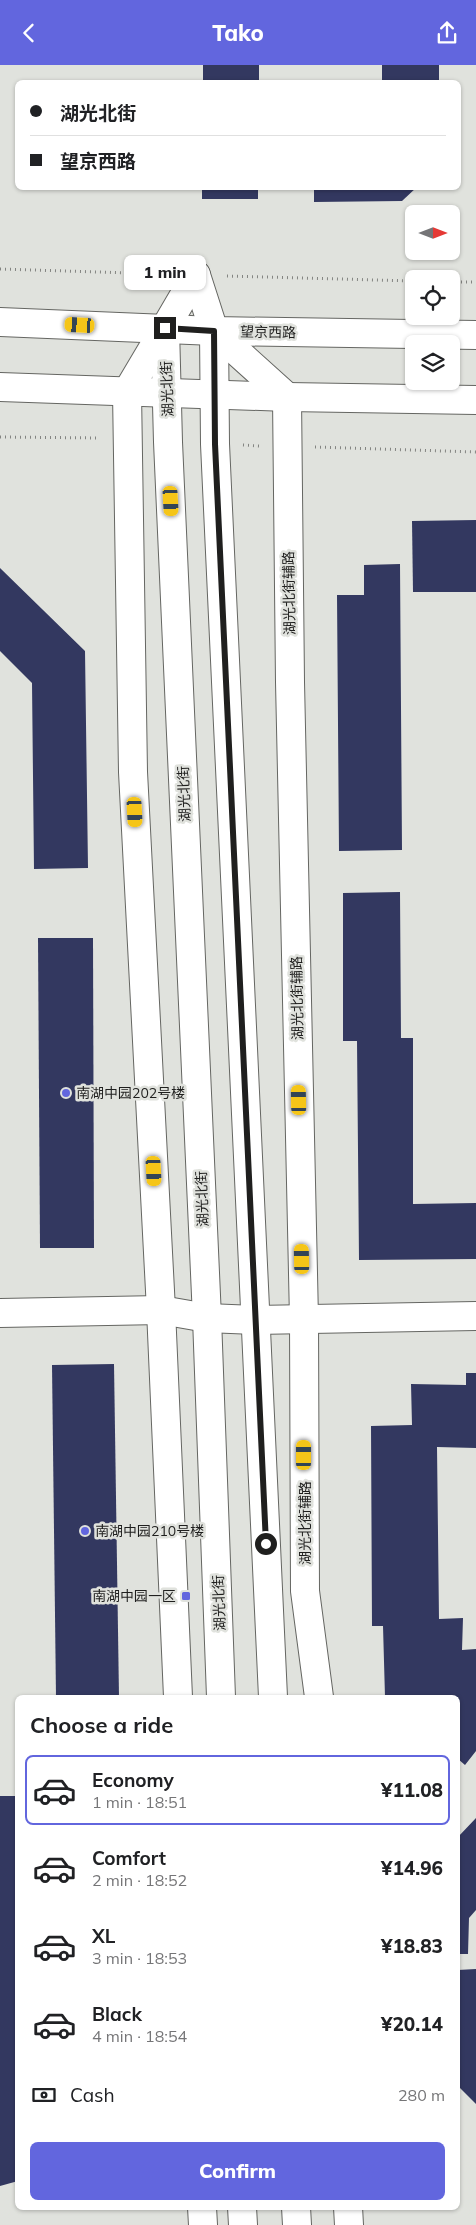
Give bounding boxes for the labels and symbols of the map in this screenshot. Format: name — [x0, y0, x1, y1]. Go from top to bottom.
north arrow — [405, 205, 460, 260]
callout: 1 min — [124, 255, 206, 291]
car — [64, 317, 95, 333]
route end — [154, 317, 176, 339]
street label: 望京西路 — [240, 323, 296, 341]
street label: 湖光北街 — [157, 361, 177, 417]
car — [162, 486, 179, 516]
street label: 湖光北街辅路 — [279, 551, 299, 635]
street label: 湖光北街 — [174, 766, 194, 822]
car — [126, 797, 143, 827]
street label: 湖光北街辅路 — [287, 956, 307, 1040]
place label: 南湖中园202号楼 — [76, 1084, 185, 1102]
car — [291, 1085, 306, 1115]
marker: 南湖中园202号楼 — [60, 1087, 72, 1099]
car — [145, 1156, 162, 1186]
street label: 湖光北街 — [192, 1171, 212, 1227]
car — [294, 1244, 309, 1274]
car — [296, 1440, 311, 1470]
street label: 湖光北街辅路 — [296, 1481, 314, 1565]
place label: 南湖中园210号楼 — [95, 1522, 204, 1540]
marker: 南湖中园210号楼 — [79, 1525, 91, 1537]
route start — [255, 1533, 277, 1555]
street label: 湖光北街 — [209, 1575, 229, 1631]
place label: 南湖中园一区 — [92, 1587, 176, 1605]
marker: 南湖中园一区 — [180, 1590, 192, 1602]

